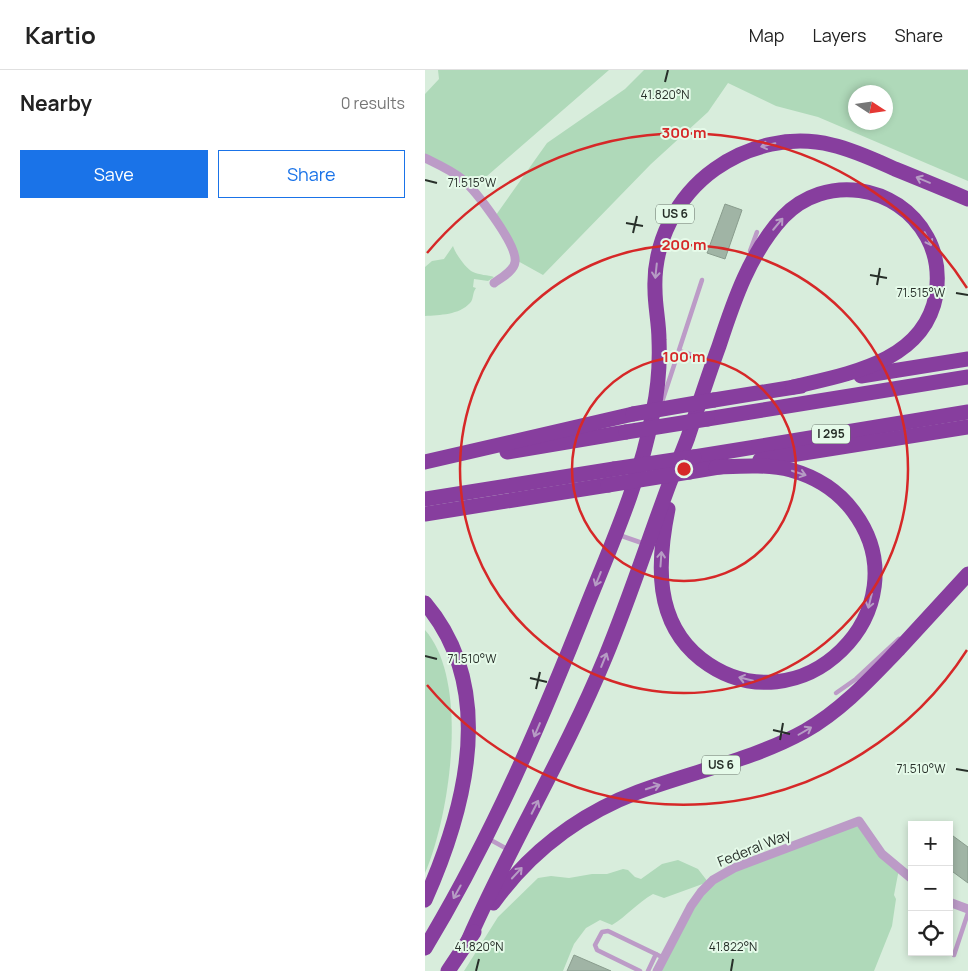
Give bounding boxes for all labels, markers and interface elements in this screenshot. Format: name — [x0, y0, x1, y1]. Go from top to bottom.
text: Kartio — [25, 18, 96, 51]
text: Map — [749, 23, 784, 47]
text: Layers — [812, 23, 866, 47]
text: Share — [894, 23, 943, 47]
north arrow — [848, 85, 893, 130]
text: 41.820°N — [640, 86, 690, 103]
text: Nearby — [20, 89, 92, 117]
text: 0 results — [341, 92, 405, 114]
text: 300 m — [662, 122, 706, 143]
one-way arrow — [760, 141, 776, 150]
button: Save — [20, 150, 208, 198]
button: Share — [218, 150, 405, 198]
text: 71.515°W — [448, 174, 497, 191]
one-way arrow — [916, 175, 931, 184]
road number: US 6 — [656, 204, 694, 224]
one-way arrow — [773, 217, 784, 230]
one-way arrow — [924, 231, 933, 246]
text: 200 m — [661, 234, 707, 255]
one-way arrow — [651, 263, 661, 279]
text: 71.515°W — [897, 284, 946, 301]
text: 100 m — [663, 346, 705, 367]
road number: I 295 — [812, 424, 850, 444]
centre of rings — [675, 460, 693, 478]
one-way arrow — [791, 468, 807, 478]
one-way arrow — [657, 551, 666, 567]
one-way arrow — [592, 571, 602, 586]
one-way arrow — [865, 593, 874, 609]
text: 71.510°W — [448, 650, 497, 667]
one-way arrow — [600, 653, 609, 668]
one-way arrow — [738, 674, 754, 683]
one-way arrow — [531, 722, 541, 737]
one-way arrow — [797, 726, 812, 736]
road number: US 6 — [702, 756, 740, 774]
text: 71.510°W — [897, 760, 946, 777]
one-way arrow — [644, 781, 660, 791]
one-way arrow — [531, 800, 540, 815]
map controls — [908, 821, 953, 956]
button: + — [908, 821, 953, 866]
street label: Federal Way — [714, 824, 794, 871]
button: − — [908, 866, 953, 911]
one-way arrow — [511, 867, 523, 880]
one-way arrow — [452, 884, 462, 898]
button: locate — [908, 911, 953, 956]
text: 41.820°N — [454, 938, 504, 955]
text: 41.822°N — [709, 938, 757, 955]

